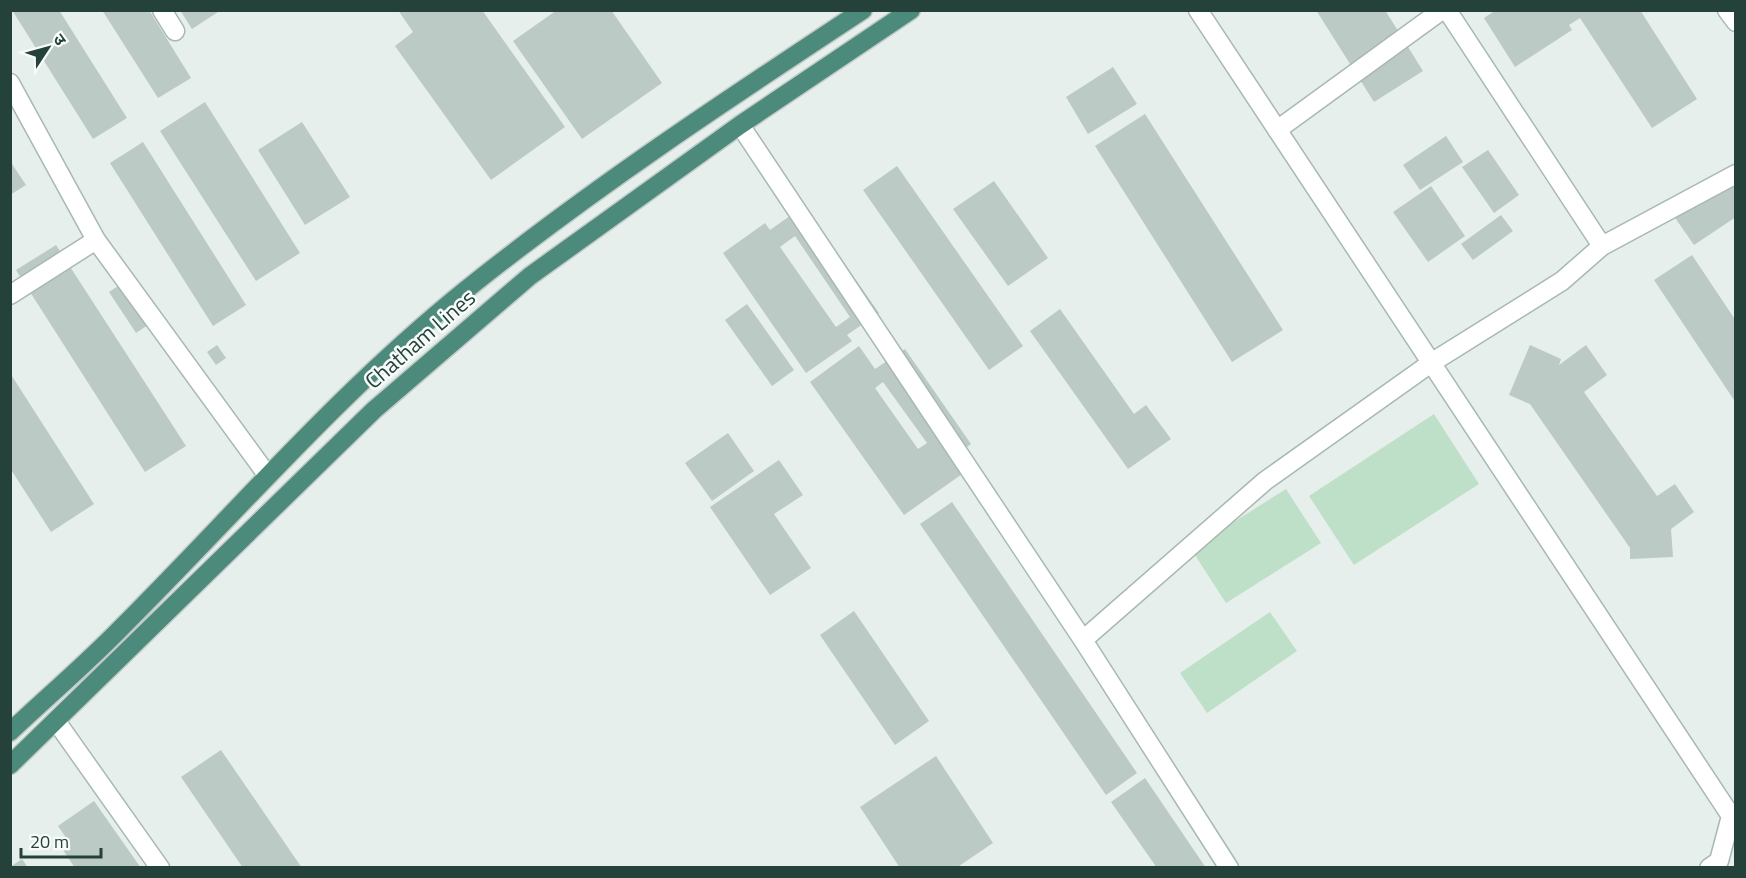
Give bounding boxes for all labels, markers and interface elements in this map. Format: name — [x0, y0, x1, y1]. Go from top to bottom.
north arrow — [18, 18, 78, 78]
text: उ — [48, 28, 73, 51]
street label: Chatham Lines — [357, 281, 483, 397]
scale bar — [21, 821, 100, 859]
text: 20 m — [30, 828, 69, 855]

